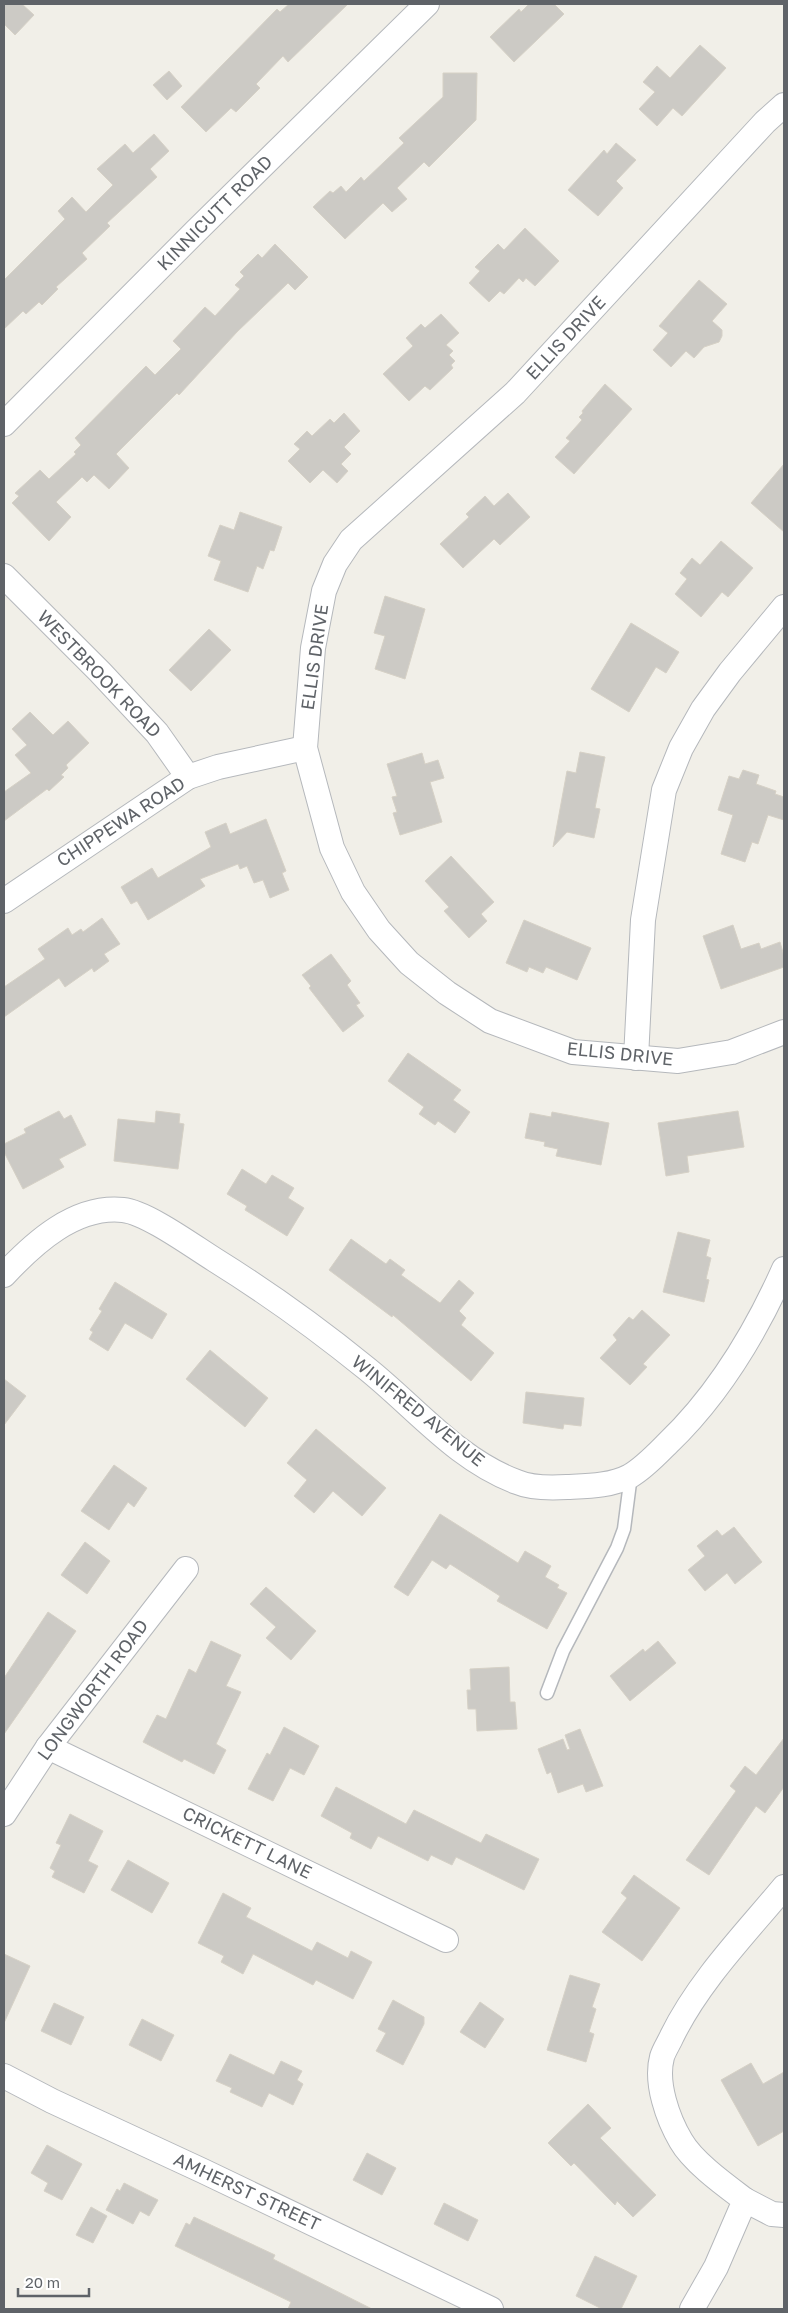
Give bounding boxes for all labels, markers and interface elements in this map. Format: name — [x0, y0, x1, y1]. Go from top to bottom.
street label: KINNICUTT ROAD — [152, 150, 276, 274]
street label: ELLIS DRIVE — [521, 291, 610, 384]
street label: ELLIS DRIVE — [296, 602, 332, 711]
street label: WESTBROOK ROAD — [33, 605, 166, 742]
street label: CHIPPEWA ROAD — [52, 771, 189, 871]
street label: ELLIS DRIVE — [566, 1036, 674, 1070]
street label: WINIFRED AVENUE — [348, 1350, 490, 1471]
street label: LONGWORTH ROAD — [32, 1615, 152, 1764]
street label: CRICKETT LANE — [179, 1801, 316, 1883]
street label: AMHERST STREET — [171, 2147, 324, 2235]
scale bar — [18, 2266, 89, 2298]
text: 20 m — [25, 2273, 60, 2291]

